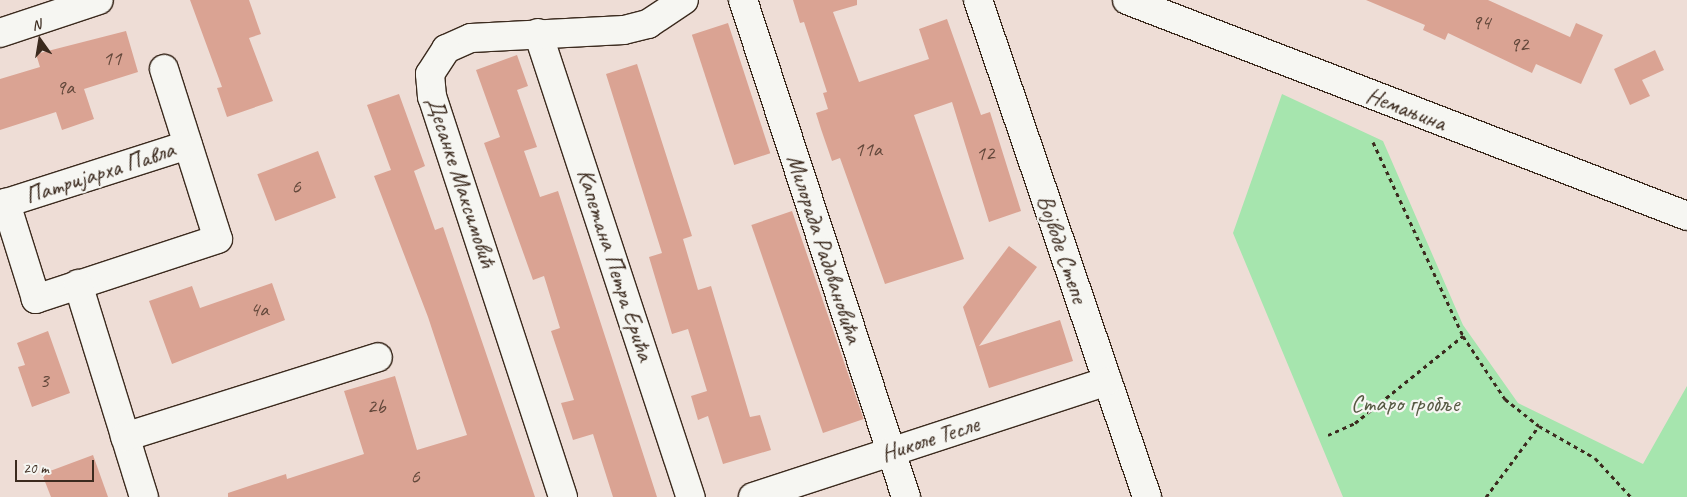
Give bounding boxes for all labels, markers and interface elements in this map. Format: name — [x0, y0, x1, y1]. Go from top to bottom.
house number: 94 — [1472, 9, 1490, 35]
north arrow — [15, 15, 65, 65]
text: N — [30, 16, 43, 34]
house number: 92 — [1510, 31, 1528, 57]
house number: 11 — [103, 45, 121, 71]
house number: 9a — [56, 74, 74, 100]
street label: Немањина — [1362, 81, 1450, 137]
street label: Десанке Максимовић — [420, 93, 502, 271]
street label: Патријарха Павла — [22, 136, 178, 210]
house number: 11a — [854, 136, 882, 162]
house number: 12 — [976, 140, 994, 166]
street label: Милорада Радовановића — [780, 150, 868, 348]
street label: Капетана Петра Ерића — [570, 165, 660, 365]
house number: 6 — [291, 173, 301, 199]
street label: Војводе Степе — [1030, 192, 1094, 306]
house number: 4a — [250, 296, 268, 322]
house number: 3 — [39, 367, 49, 393]
park label: Старо гробље — [1350, 390, 1460, 418]
house number: 2b — [367, 393, 385, 419]
street label: Николе Тесле — [878, 410, 982, 468]
scale bar — [18, 450, 96, 482]
text: 20 m — [23, 459, 49, 478]
house number: 6 — [410, 463, 420, 489]

